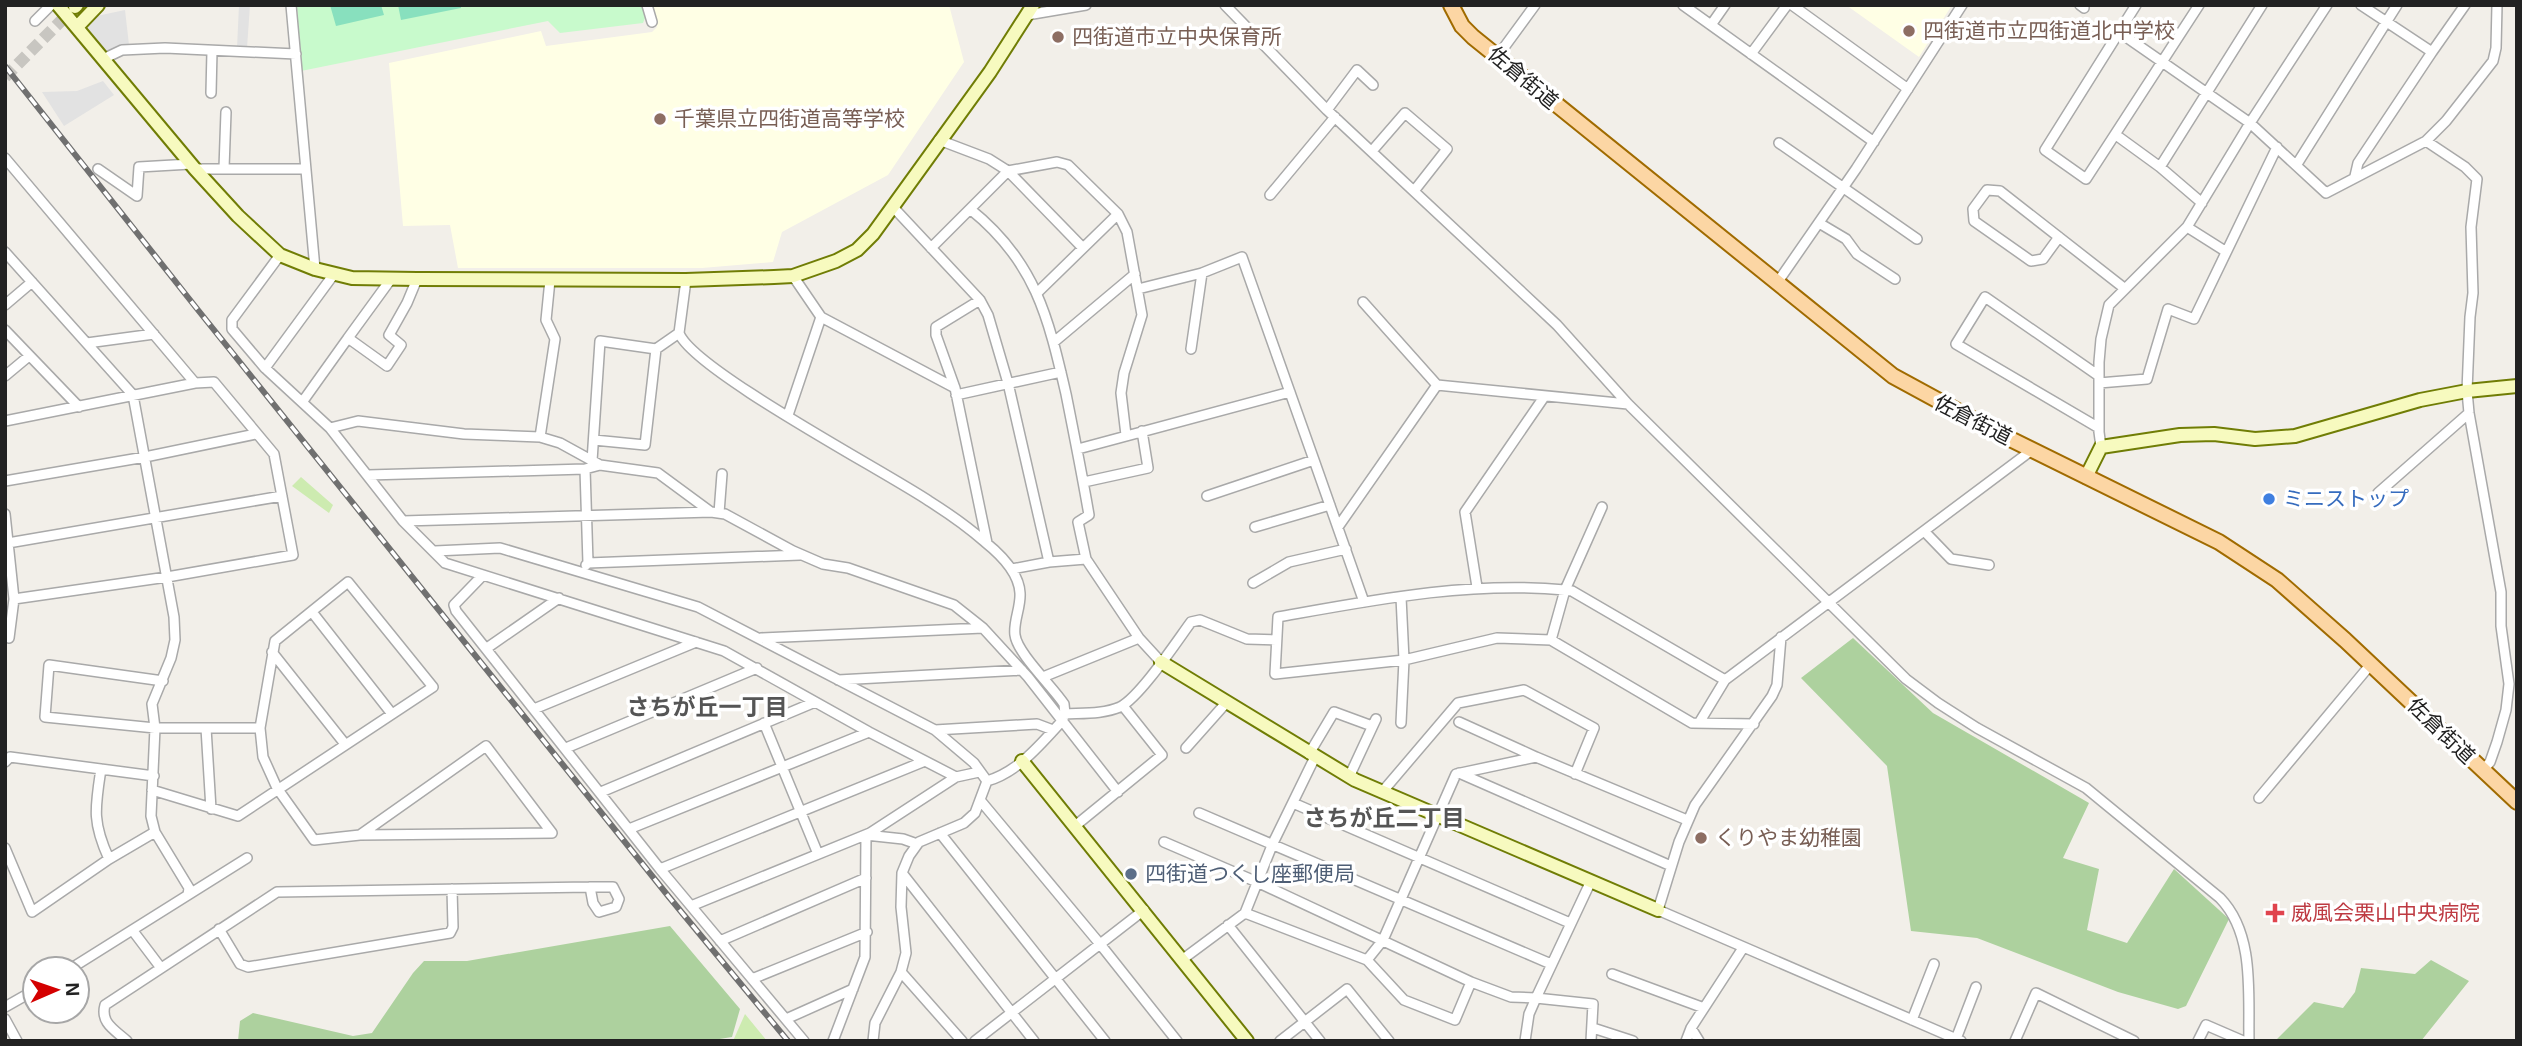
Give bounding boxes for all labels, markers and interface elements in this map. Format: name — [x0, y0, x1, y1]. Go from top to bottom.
place label: 四街道市立四街道北中学校 — [1923, 19, 2175, 42]
marker: 四街道市立四街道北中学校 — [1901, 23, 1917, 39]
place label: 四街道市立中央保育所 — [1072, 25, 1282, 48]
marker: 四街道市立中央保育所 — [1050, 29, 1066, 45]
street label: 佐倉街道 — [1484, 42, 1563, 113]
place label: 千葉県立四街道高等学校 — [674, 107, 905, 130]
marker: 千葉県立四街道高等学校 — [652, 111, 668, 127]
street label: 佐倉街道 — [1931, 390, 2016, 449]
place label: ミニストップ — [2283, 487, 2409, 510]
marker: ミニストップ — [2261, 491, 2277, 507]
street label: 佐倉街道 — [2403, 693, 2480, 768]
district label: さちが丘一丁目 — [627, 694, 788, 720]
district label: さちが丘二丁目 — [1304, 805, 1465, 831]
place label: くりやま幼稚園 — [1715, 826, 1862, 849]
marker: くりやま幼稚園 — [1693, 830, 1709, 846]
place label: 四街道つくし座郵便局 — [1145, 862, 1355, 885]
marker: 四街道つくし座郵便局 — [1123, 866, 1139, 882]
place label: 威風会栗山中央病院 — [2291, 901, 2480, 924]
marker: 威風会栗山中央病院 — [2265, 903, 2285, 923]
north arrow — [21, 955, 91, 1025]
text: N — [62, 982, 83, 997]

